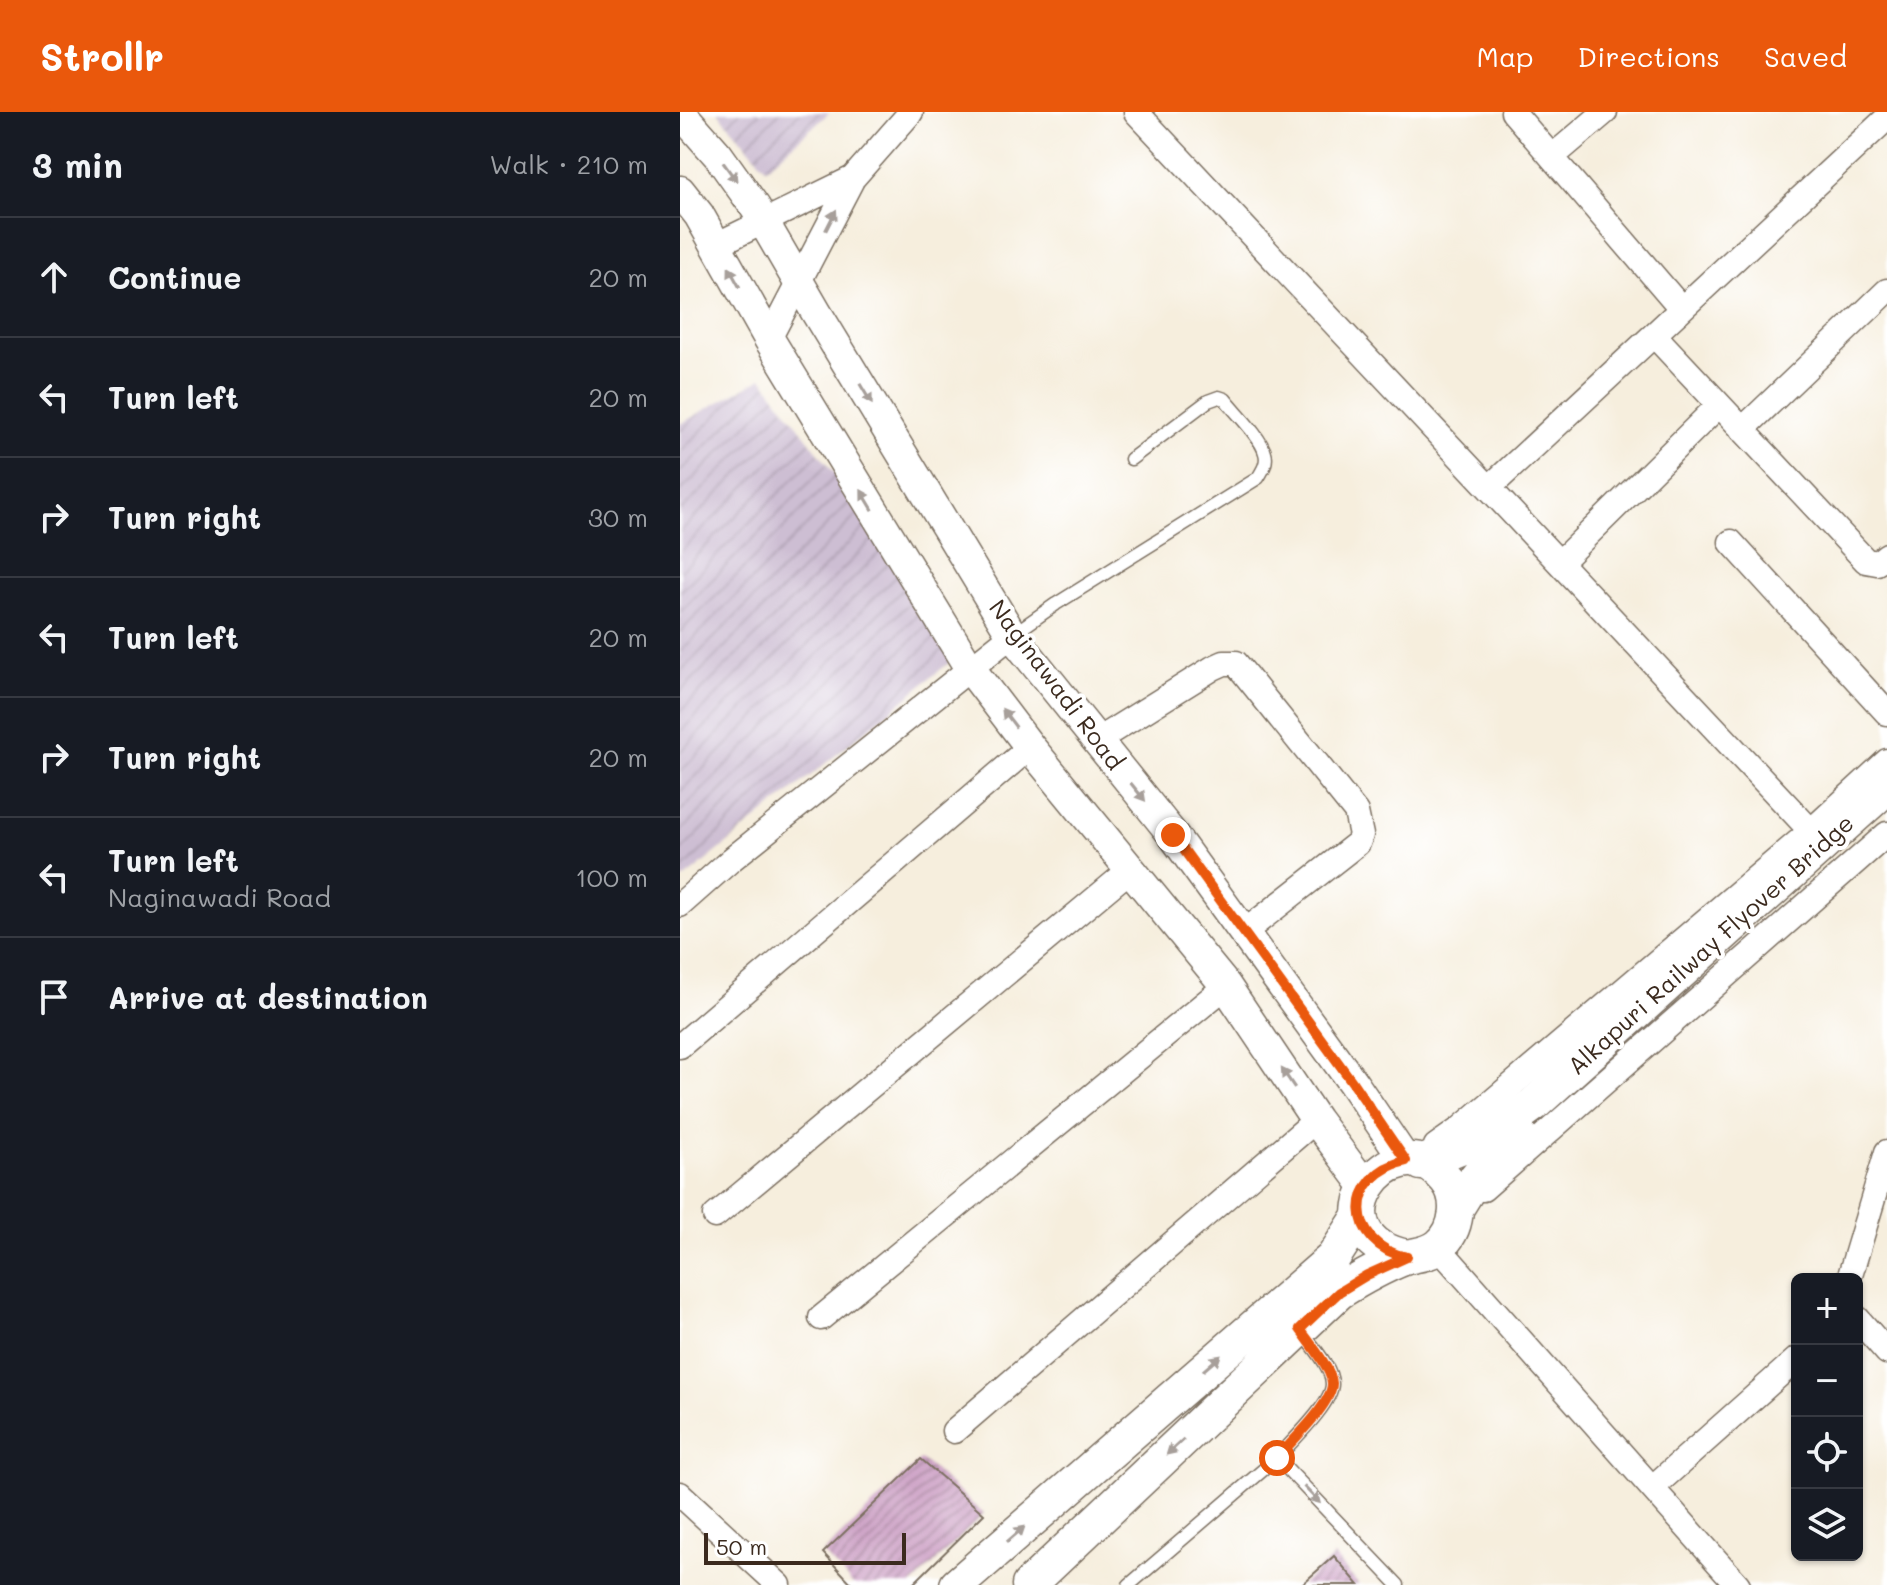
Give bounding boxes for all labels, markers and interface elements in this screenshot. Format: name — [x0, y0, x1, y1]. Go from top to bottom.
text: Strollr — [40, 31, 164, 81]
text: Map — [1477, 38, 1534, 74]
text: Directions — [1578, 38, 1720, 74]
text: Saved — [1764, 38, 1847, 74]
text: 3 min — [32, 142, 123, 187]
text: Walk · 210 m — [489, 147, 648, 181]
one-way arrow — [722, 161, 738, 183]
one-way arrow — [824, 209, 837, 232]
icon: ahead — [32, 255, 76, 299]
text: Continue — [108, 257, 241, 297]
text: 20 m — [588, 260, 648, 294]
one-way arrow — [727, 266, 741, 288]
icon: left — [32, 375, 76, 419]
text: Turn left — [108, 377, 239, 417]
text: 20 m — [588, 380, 648, 414]
one-way arrow — [858, 383, 872, 405]
one-way arrow — [861, 489, 875, 511]
icon: right — [32, 495, 76, 539]
text: Turn right — [108, 497, 261, 537]
text: 30 m — [588, 500, 648, 534]
street label: Naginawadi Road — [983, 593, 1131, 776]
icon: left — [32, 615, 76, 659]
text: Turn left — [108, 617, 239, 657]
text: 20 m — [588, 620, 648, 654]
one-way arrow — [1001, 708, 1017, 728]
icon: right — [32, 735, 76, 779]
text: Turn right — [108, 737, 261, 777]
text: 20 m — [588, 740, 648, 774]
one-way arrow — [1129, 782, 1146, 802]
street label: Alkapuri Railway Flyover Bridge — [1560, 807, 1860, 1081]
route end — [1155, 817, 1191, 853]
text: Turn left — [108, 840, 239, 880]
icon: left — [32, 855, 76, 899]
text: 100 m — [575, 860, 648, 894]
text: Naginawadi Road — [108, 880, 331, 914]
icon: arrive — [32, 975, 76, 1019]
text: Arrive at destination — [108, 977, 428, 1017]
one-way arrow — [1281, 1067, 1296, 1089]
map controls — [1791, 1273, 1863, 1561]
button: + — [1791, 1273, 1863, 1345]
button: − — [1791, 1345, 1863, 1417]
one-way arrow — [1202, 1355, 1222, 1372]
button: locate — [1791, 1417, 1863, 1489]
one-way arrow — [1166, 1437, 1185, 1456]
route start — [1259, 1440, 1295, 1476]
one-way arrow — [1303, 1485, 1321, 1504]
button: layers — [1791, 1489, 1863, 1561]
one-way arrow — [1006, 1526, 1026, 1543]
scale bar — [704, 1529, 906, 1565]
text: 50 m — [716, 1532, 767, 1561]

